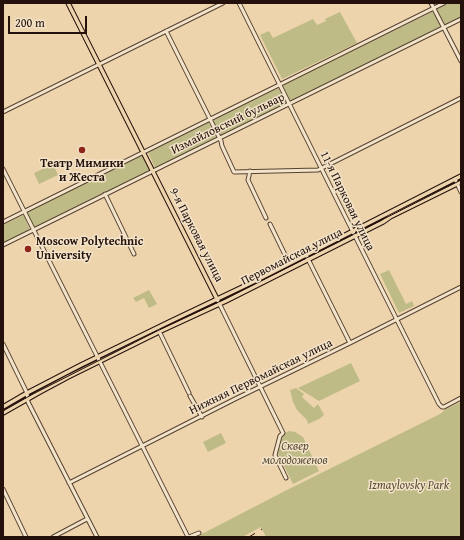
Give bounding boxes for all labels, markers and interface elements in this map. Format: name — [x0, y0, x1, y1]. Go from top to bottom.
scale bar — [10, 8, 89, 34]
text: 200 m — [15, 14, 45, 31]
street label: Измайловский бульвар — [169, 90, 287, 158]
marker: Театр Мимики и Жеста — [77, 145, 87, 155]
street label: 11-я Парковая улица — [317, 149, 377, 253]
place label: Театр Мимики и Жеста — [40, 157, 124, 185]
street label: 9-я Парковая улица — [166, 186, 226, 284]
street label: Первомайская улица — [239, 225, 345, 289]
place label: Moscow Polytechnic University — [36, 235, 143, 263]
marker: Moscow Polytechnic University — [23, 244, 33, 254]
street label: Нижняя Первомайская улица — [187, 336, 335, 418]
park label: Сквер молодоженов — [262, 440, 328, 468]
park label: Izmaylovsky Park — [369, 479, 449, 493]

